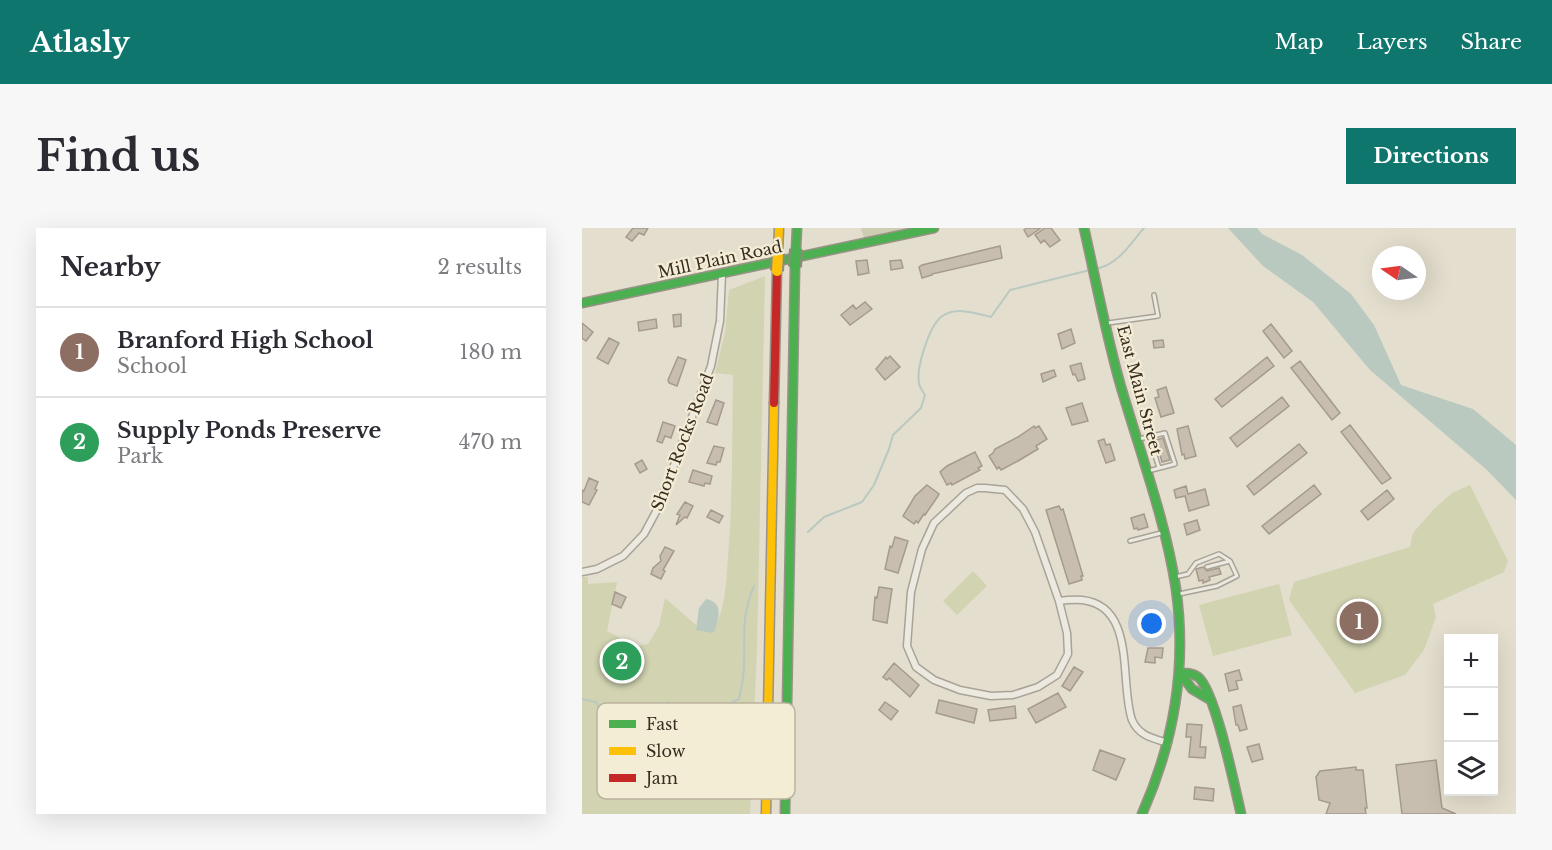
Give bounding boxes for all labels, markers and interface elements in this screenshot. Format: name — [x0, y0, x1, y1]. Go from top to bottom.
text: Atlasly — [30, 25, 130, 60]
text: Map — [1275, 29, 1324, 55]
text: Layers — [1357, 29, 1428, 55]
text: Share — [1461, 29, 1522, 55]
button: Directions — [1346, 128, 1516, 184]
text: Find us — [36, 130, 200, 182]
street label: Mill Plain Road — [656, 236, 784, 282]
north arrow — [1372, 246, 1426, 300]
text: Nearby — [60, 251, 161, 283]
text: 2 results — [438, 255, 522, 279]
street label: East Main Street — [1113, 323, 1167, 457]
text: Branford High School — [117, 327, 373, 354]
text: 1 — [75, 340, 84, 364]
text: 180 m — [459, 340, 522, 364]
text: School — [117, 354, 187, 378]
street label: Short Rocks Road — [647, 370, 718, 514]
text: Supply Ponds Preserve — [117, 417, 381, 444]
text: 2 — [73, 430, 86, 454]
text: 470 m — [459, 430, 522, 454]
text: Park — [117, 444, 163, 468]
pin: 1 — [1340, 598, 1378, 644]
your location — [1137, 609, 1166, 638]
map controls — [1444, 634, 1498, 796]
button: + — [1444, 634, 1498, 688]
pin: 2 — [602, 638, 642, 684]
button: − — [1444, 688, 1498, 742]
legend — [597, 703, 795, 799]
text: Fast — [646, 714, 678, 734]
text: Slow — [646, 741, 686, 761]
button: layers — [1444, 742, 1498, 796]
text: Jam — [644, 768, 678, 788]

